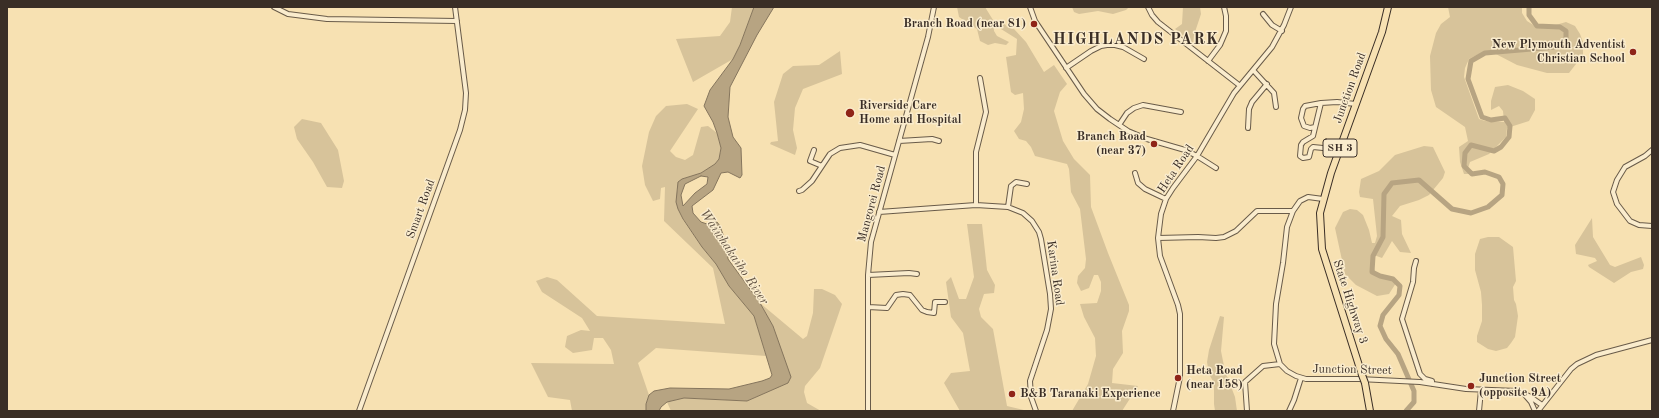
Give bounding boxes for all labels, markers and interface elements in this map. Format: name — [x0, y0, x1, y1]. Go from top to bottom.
place label: Branch Road (near 81) — [903, 17, 1026, 31]
marker: Branch Road (near 81) — [1029, 19, 1039, 29]
district label: HIGHLANDS PARK — [1053, 30, 1219, 50]
place label: New Plymouth Adventist Christian School — [1492, 38, 1625, 66]
marker: New Plymouth Adventist Christian School — [1628, 47, 1638, 57]
street label: Junction Road — [1330, 51, 1370, 125]
place label: Riverside Care Home and Hospital — [859, 99, 961, 127]
marker: Riverside Care Home and Hospital — [844, 107, 856, 119]
place label: Branch Road (near 37) — [1076, 130, 1146, 158]
marker: Branch Road (near 37) — [1149, 139, 1159, 149]
road number: SH 3 — [1323, 139, 1357, 157]
street label: Heta Road — [1155, 142, 1197, 196]
street label: Mangorei Road — [855, 164, 889, 244]
street label: Smart Road — [404, 177, 438, 241]
water label: Waiwhakaiho River — [696, 206, 772, 308]
street label: Karina Road — [1043, 239, 1067, 307]
street label: State Highway 3 — [1330, 258, 1370, 346]
street label: Junction Street — [1312, 362, 1392, 378]
place label: Heta Road (near 158) — [1186, 364, 1243, 392]
place label: Junction Street (opposite 9A) — [1479, 372, 1561, 400]
marker: Heta Road (near 158) — [1173, 373, 1183, 383]
marker: Junction Street (opposite 9A) — [1466, 381, 1476, 391]
place label: B&B Taranaki Experience — [1020, 387, 1161, 401]
marker: B&B Taranaki Experience — [1007, 389, 1017, 399]

